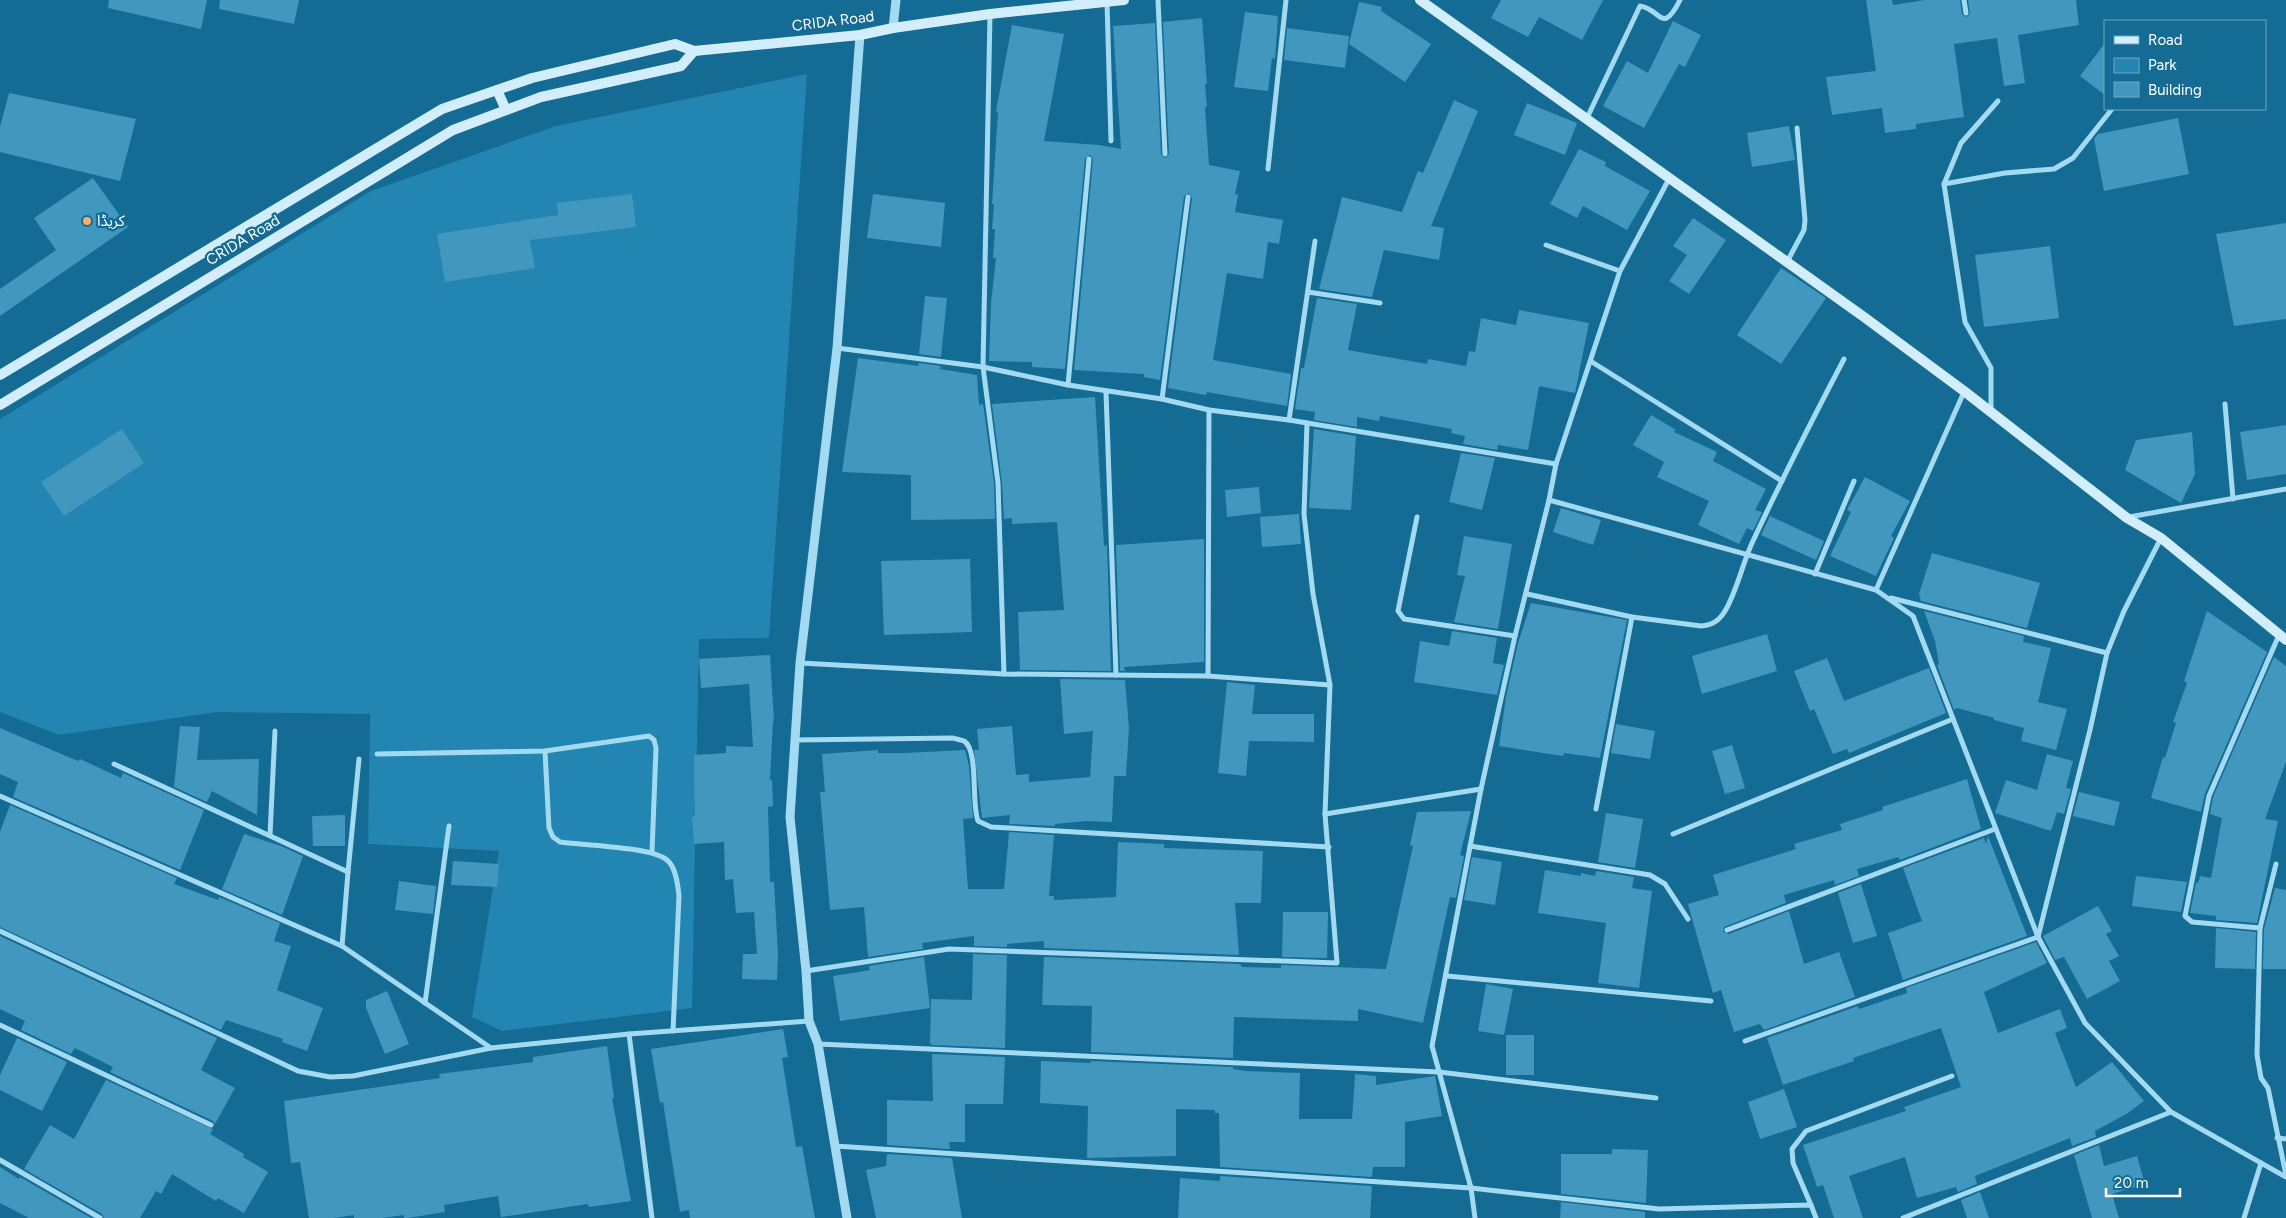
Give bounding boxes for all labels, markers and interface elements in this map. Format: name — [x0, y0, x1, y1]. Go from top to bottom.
street label: CRIDA Road — [791, 7, 875, 35]
legend — [2104, 20, 2266, 110]
text: Road — [2148, 31, 2183, 49]
text: Park — [2148, 56, 2177, 74]
text: Building — [2148, 81, 2202, 99]
street label: CRIDA Road — [203, 211, 283, 269]
place label: کریڈا — [97, 212, 126, 230]
marker: کریڈا — [81, 215, 93, 227]
scale bar — [2106, 1166, 2180, 1198]
text: 20 m — [2114, 1174, 2148, 1192]

